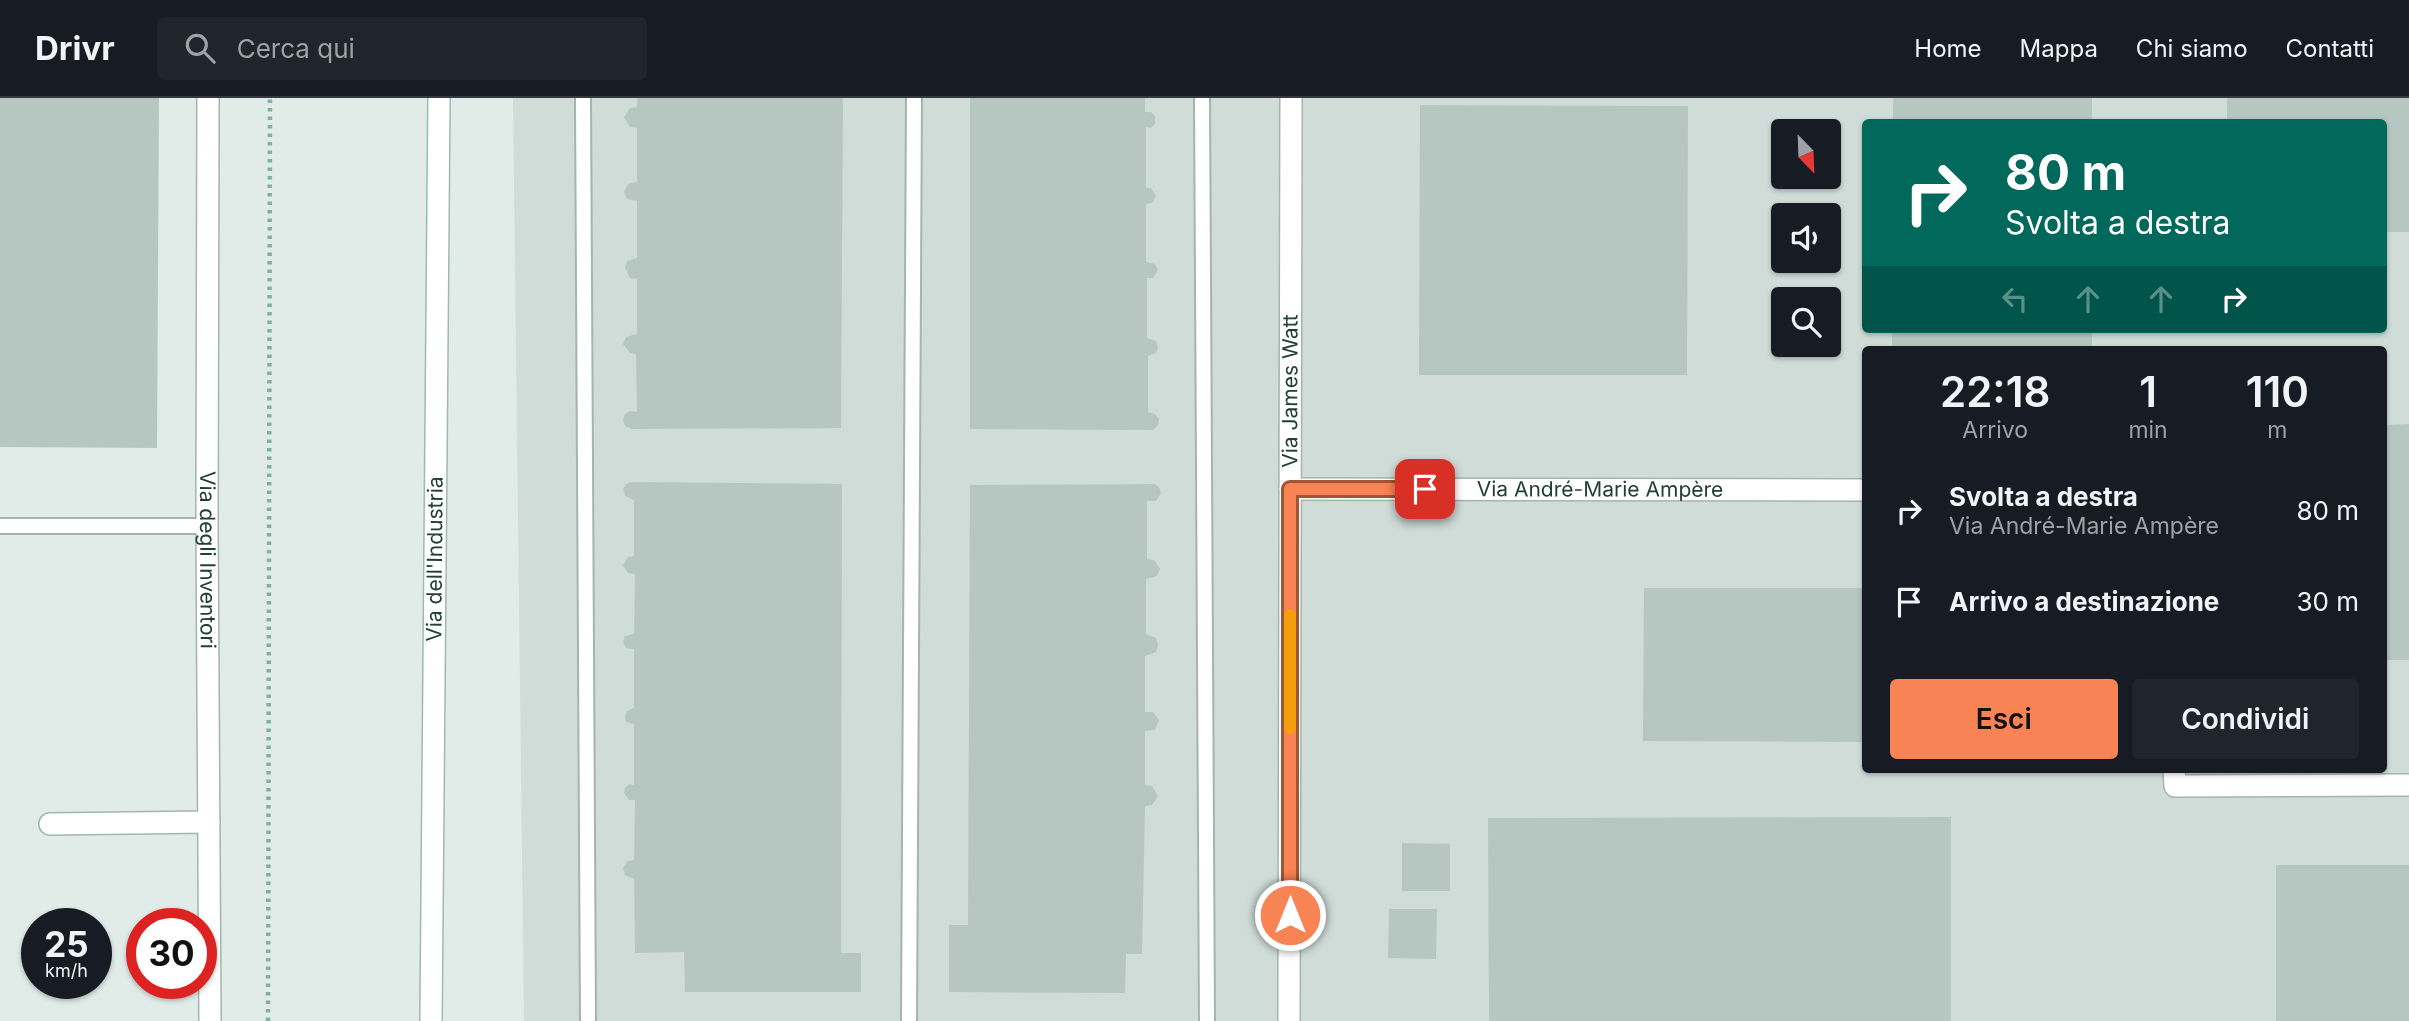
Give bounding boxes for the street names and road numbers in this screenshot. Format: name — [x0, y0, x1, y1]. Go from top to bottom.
street label: Via James Watt — [1277, 314, 1303, 468]
street label: Via degli Inventori — [195, 471, 221, 649]
street label: Via dell'Industria — [421, 476, 448, 642]
street label: Via André-Marie Ampère — [1477, 476, 1723, 502]

